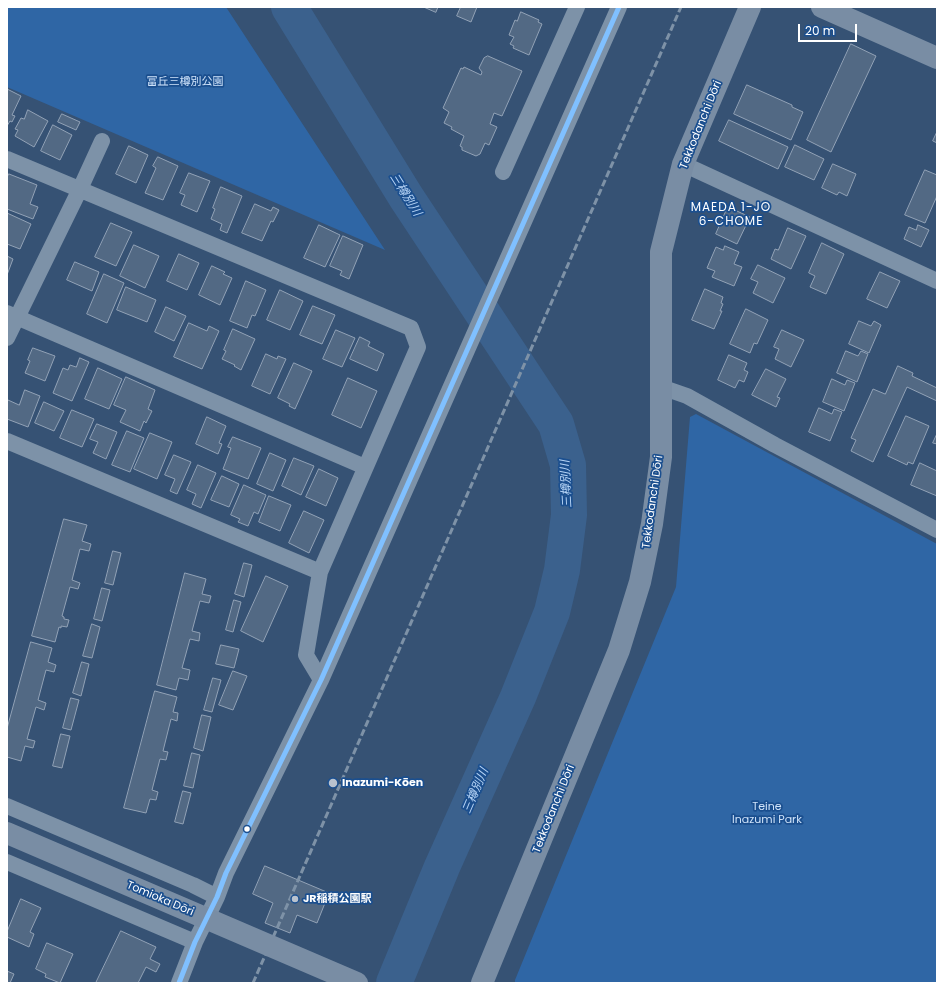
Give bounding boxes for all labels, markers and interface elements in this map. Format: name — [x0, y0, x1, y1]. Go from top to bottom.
scale bar — [800, 16, 859, 42]
text: 20 m — [805, 22, 835, 39]
park label: 富丘三樽別公園 — [147, 75, 223, 89]
street label: Tekkodanchi Dōri — [677, 79, 725, 171]
water label: 三樽別川 — [386, 171, 424, 219]
district label: MAEDA 1-JO 6-CHOME — [691, 201, 771, 229]
street label: Tekkodanchi Dōri — [640, 455, 666, 549]
water label: 三樽別川 — [559, 460, 575, 508]
street label: Tekkodanchi Dōri — [530, 763, 578, 855]
water label: 三樽別川 — [460, 766, 492, 816]
place label: Inazumi-Kōen — [342, 776, 423, 790]
marker: Inazumi-Kōen — [327, 777, 339, 789]
park label: Teine Inazumi Park — [732, 800, 802, 826]
unlabelled marker — [242, 824, 252, 834]
street label: Tomioka Dōri — [124, 879, 196, 919]
place label: JR稲積公園駅 — [303, 892, 372, 906]
marker: JR稲積公園駅 — [290, 894, 300, 904]

